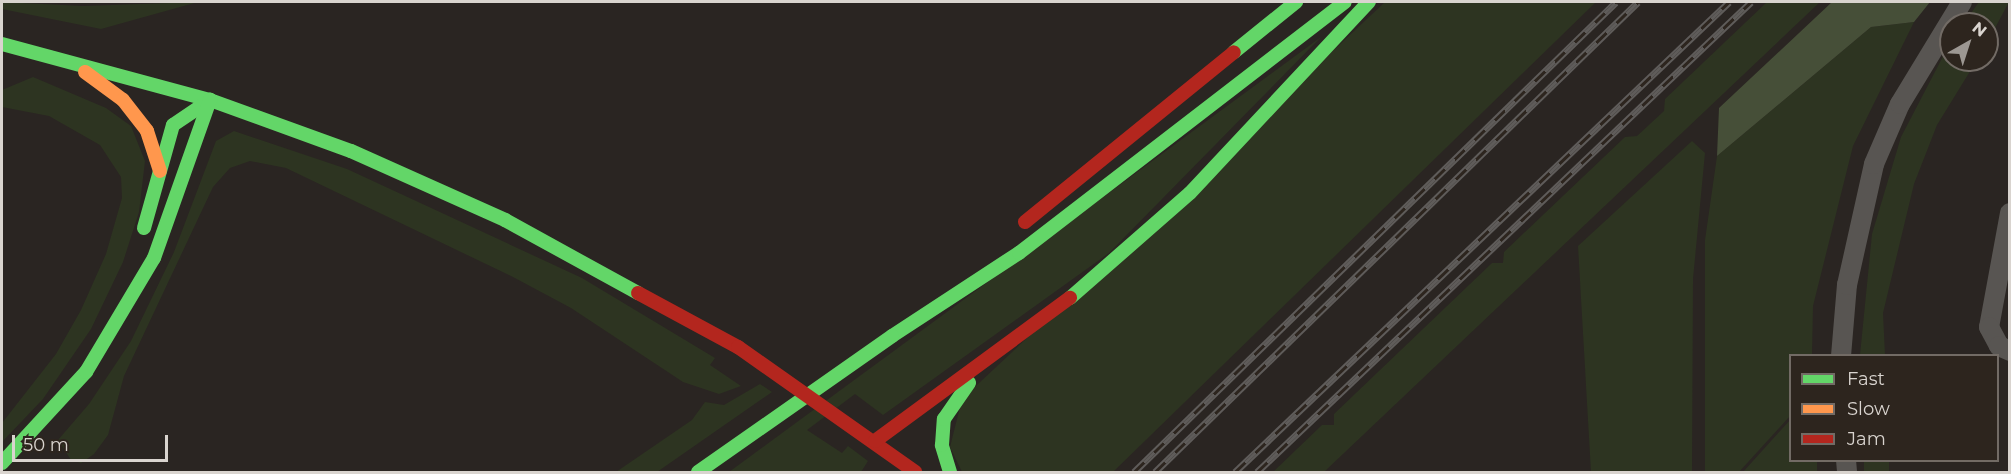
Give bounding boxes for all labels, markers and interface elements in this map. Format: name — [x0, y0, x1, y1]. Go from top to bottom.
north arrow — [1939, 12, 1999, 72]
text: N — [1968, 18, 1990, 41]
legend — [1789, 354, 1999, 462]
text: Fast — [1847, 368, 1885, 390]
text: Slow — [1847, 398, 1890, 420]
scale bar — [15, 423, 171, 461]
text: Jam — [1847, 428, 1886, 450]
text: 50 m — [23, 434, 69, 456]

